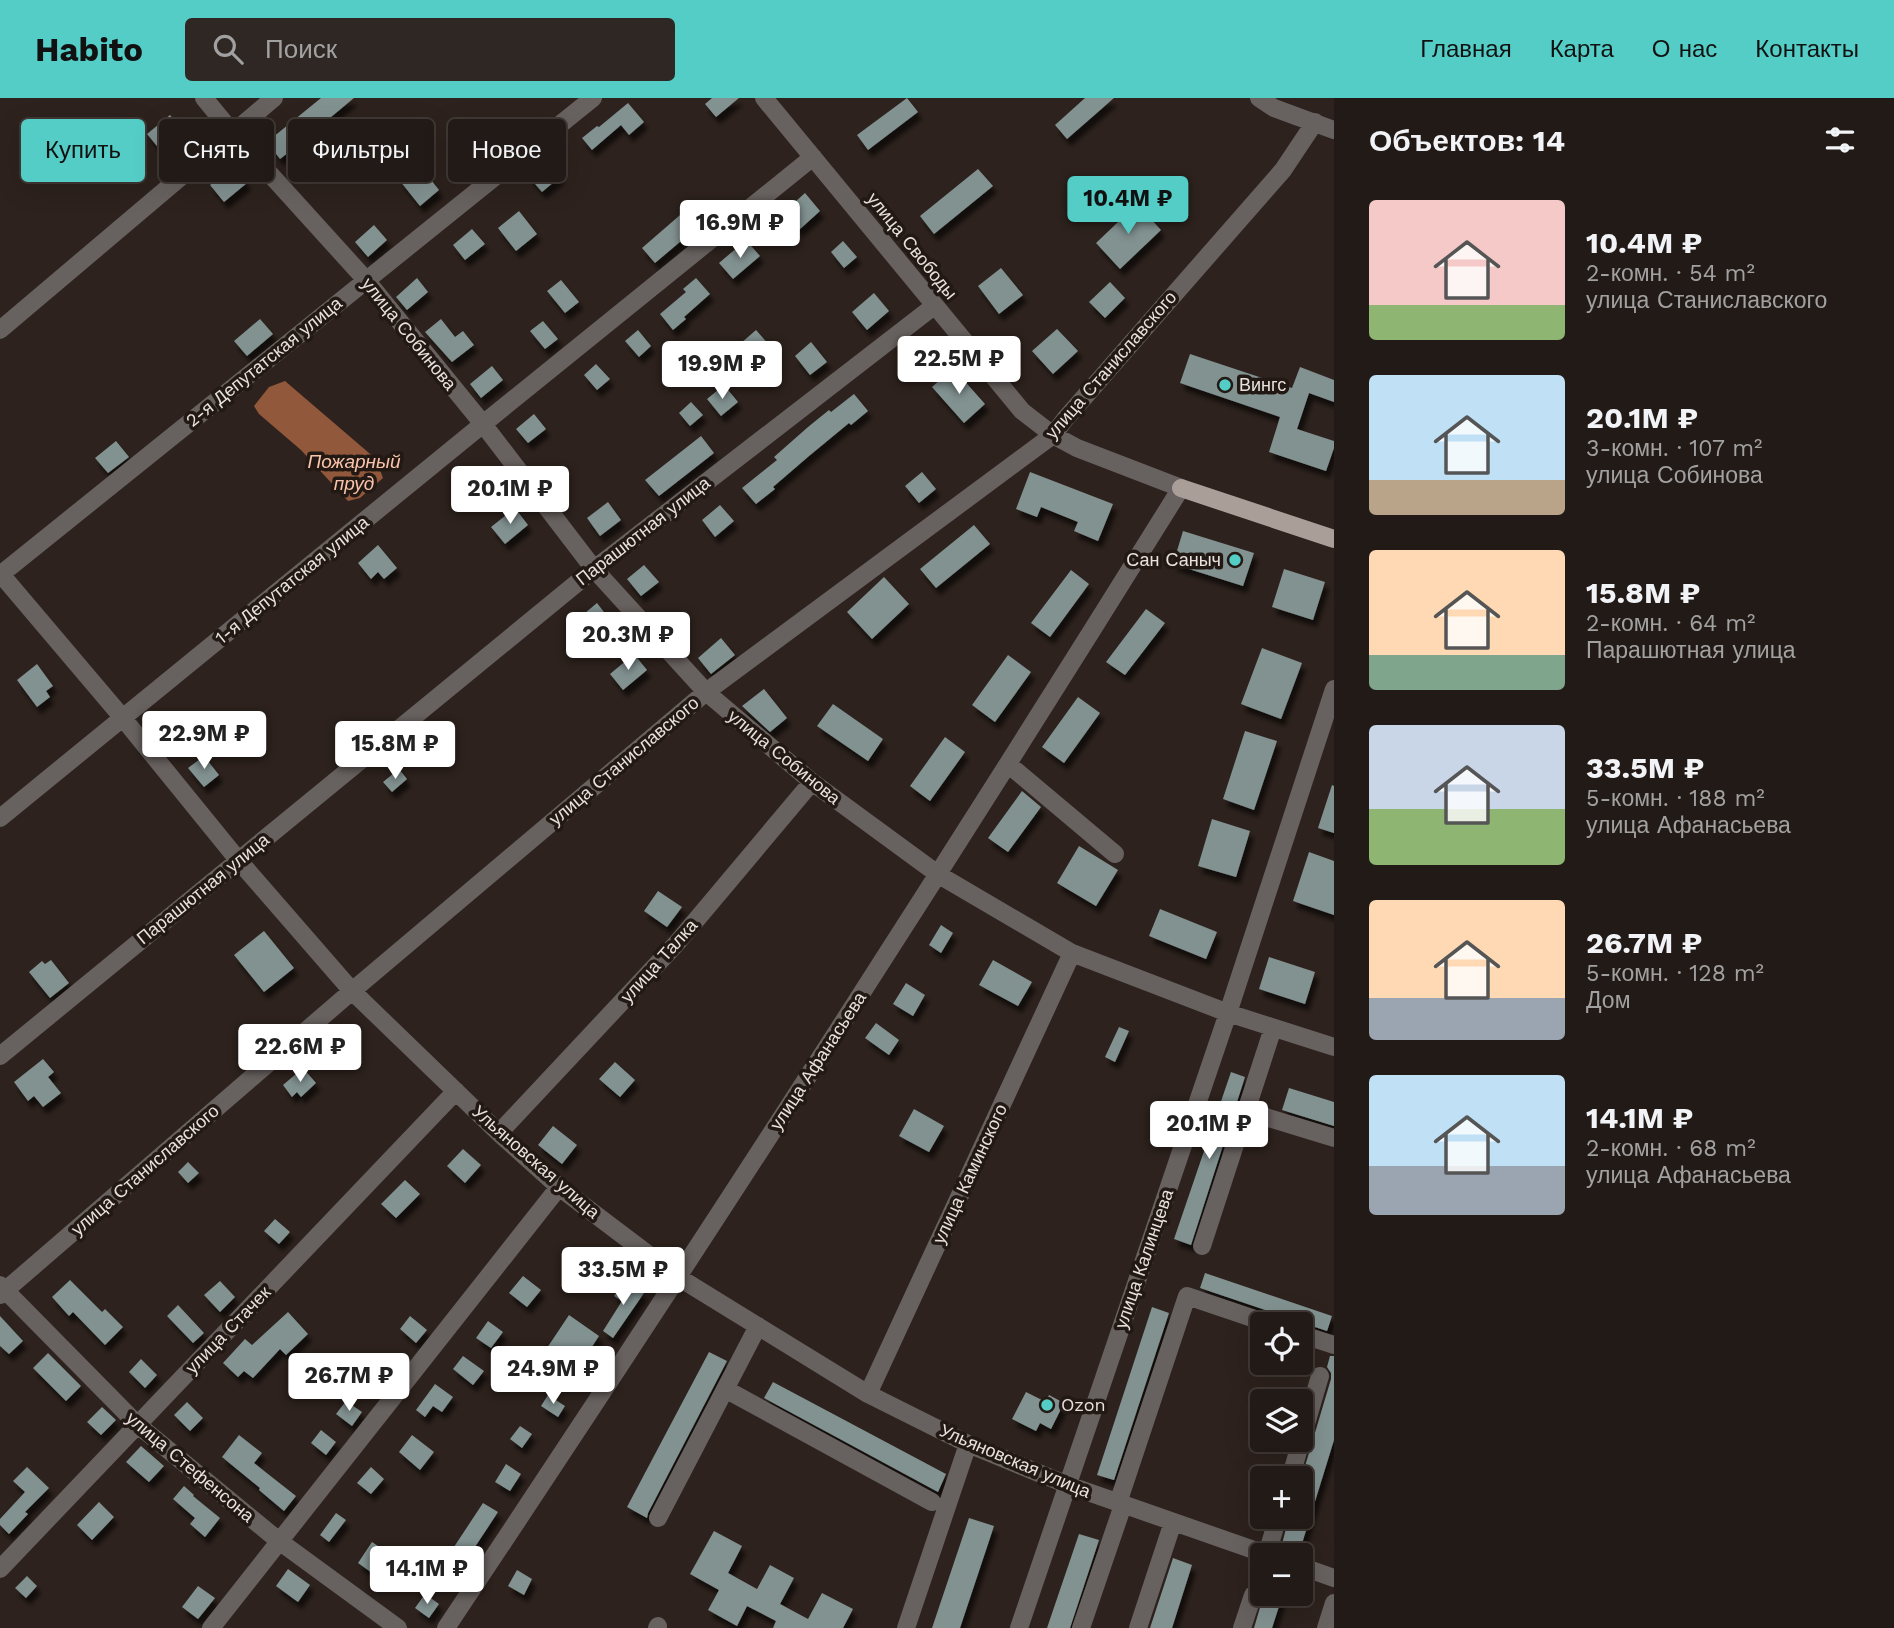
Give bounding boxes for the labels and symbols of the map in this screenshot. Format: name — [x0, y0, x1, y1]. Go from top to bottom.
pin: 10.4M ₽ — [1063, 176, 1193, 236]
street label: улица Свободы — [863, 188, 962, 303]
pin: 16.9M ₽ — [675, 200, 805, 260]
street label: улица Собинова — [358, 273, 462, 395]
street label: улица Станиславского — [1041, 287, 1180, 443]
street label: 2-я Депутатская улица — [182, 292, 347, 431]
pin: 22.5M ₽ — [894, 336, 1024, 396]
pin: 19.9M ₽ — [657, 342, 787, 401]
place label: Вингс — [1239, 374, 1286, 395]
marker: Вингс — [1217, 377, 1233, 393]
water label: Пожарный пруд — [307, 450, 401, 495]
pin: 20.1M ₽ — [445, 466, 575, 526]
street label: Парашютная улица — [572, 471, 715, 589]
street label: 1-я Депутатская улица — [211, 511, 373, 648]
place label: Сан Саныч — [1126, 549, 1221, 570]
marker: Сан Саныч — [1227, 552, 1243, 568]
pin: 20.3M ₽ — [563, 612, 693, 672]
street label: улица Станиславского — [545, 692, 703, 829]
street label: улица Собинова — [724, 705, 845, 809]
pin: 22.9M ₽ — [139, 712, 269, 771]
pin: 15.8M ₽ — [330, 722, 460, 781]
street label: Парашютная улица — [132, 828, 274, 948]
street label: улица Талка — [616, 914, 702, 1007]
street label: улица Афанасьева — [765, 987, 871, 1134]
pin: 22.6M ₽ — [235, 1024, 365, 1084]
street label: улица Станиславского — [67, 1100, 223, 1239]
street label: Ульяновская улица — [468, 1101, 605, 1223]
street label: улица Каминского — [928, 1101, 1011, 1247]
pin: 20.1M ₽ — [1144, 1102, 1274, 1161]
street label: улица Калинцева — [1110, 1185, 1178, 1331]
pin: 33.5M ₽ — [558, 1248, 688, 1307]
street label: улица Стачек — [181, 1281, 275, 1378]
pin: 24.9M ₽ — [488, 1346, 618, 1406]
pin: 26.7M ₽ — [284, 1354, 414, 1413]
place label: Ozon — [1061, 1394, 1106, 1415]
marker: Ozon — [1039, 1397, 1055, 1413]
street label: улица Стефенсона — [122, 1407, 259, 1527]
street label: Ульяновская улица — [937, 1419, 1095, 1502]
pin: 14.1M ₽ — [362, 1546, 492, 1606]

